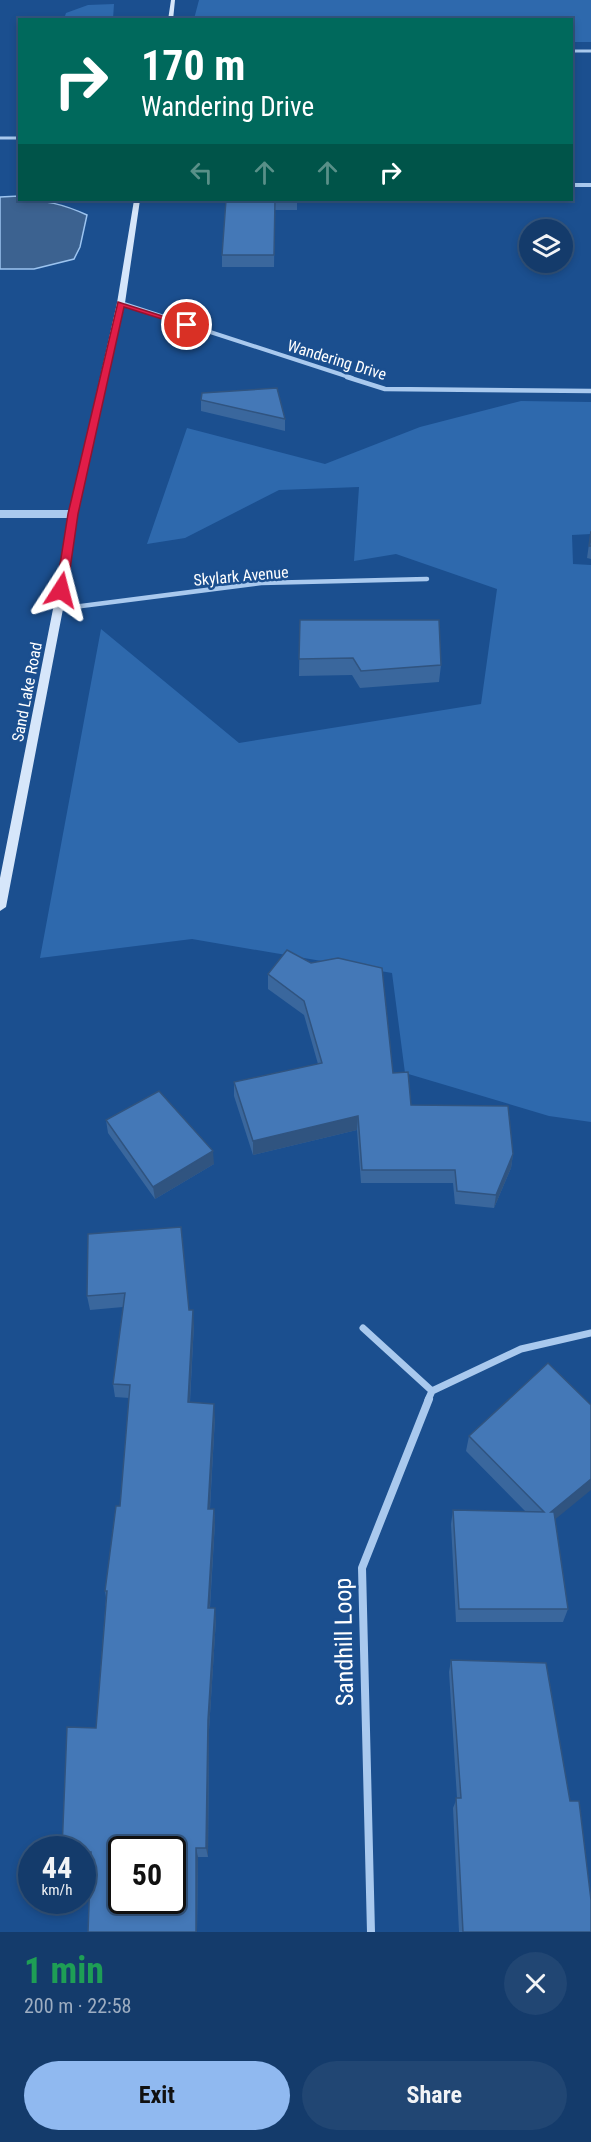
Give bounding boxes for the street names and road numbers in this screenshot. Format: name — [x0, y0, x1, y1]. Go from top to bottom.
street label: Wandering Drive — [285, 336, 389, 384]
street label: Skylark Avenue — [193, 562, 289, 590]
street label: Sand Lake Road — [8, 641, 46, 743]
street label: Sandhill Loop — [329, 1578, 359, 1706]

